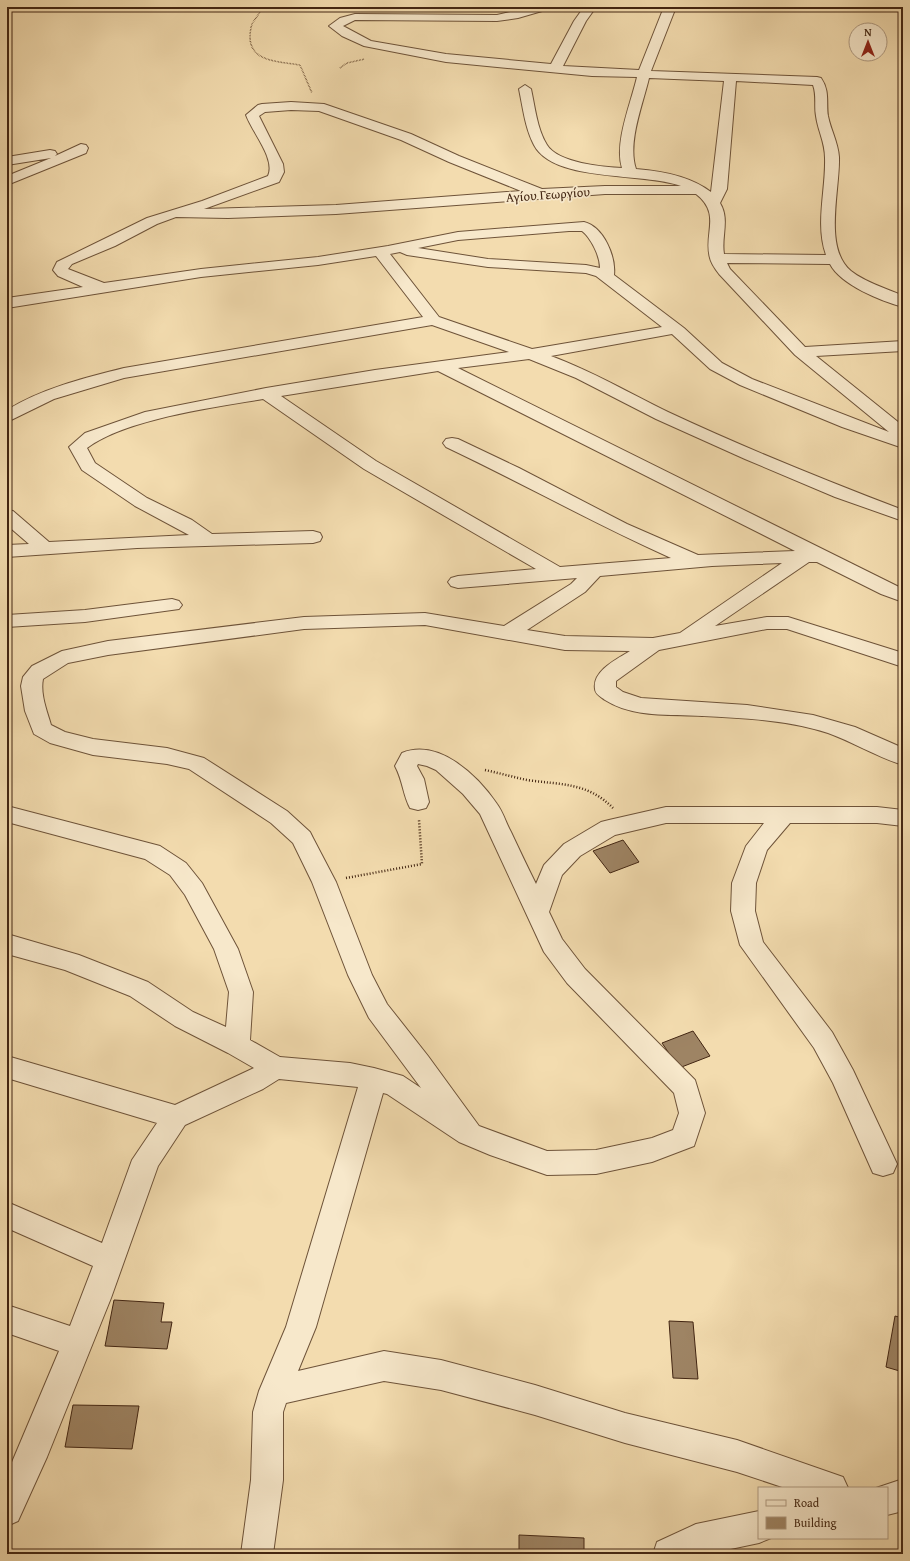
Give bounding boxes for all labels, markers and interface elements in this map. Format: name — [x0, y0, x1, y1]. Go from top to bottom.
north arrow — [848, 22, 888, 62]
text: N — [864, 24, 872, 40]
street label: Αγίου Γεωργίου — [505, 182, 591, 207]
legend — [758, 1487, 888, 1539]
text: Road — [794, 1494, 820, 1511]
text: Building — [794, 1514, 837, 1531]

